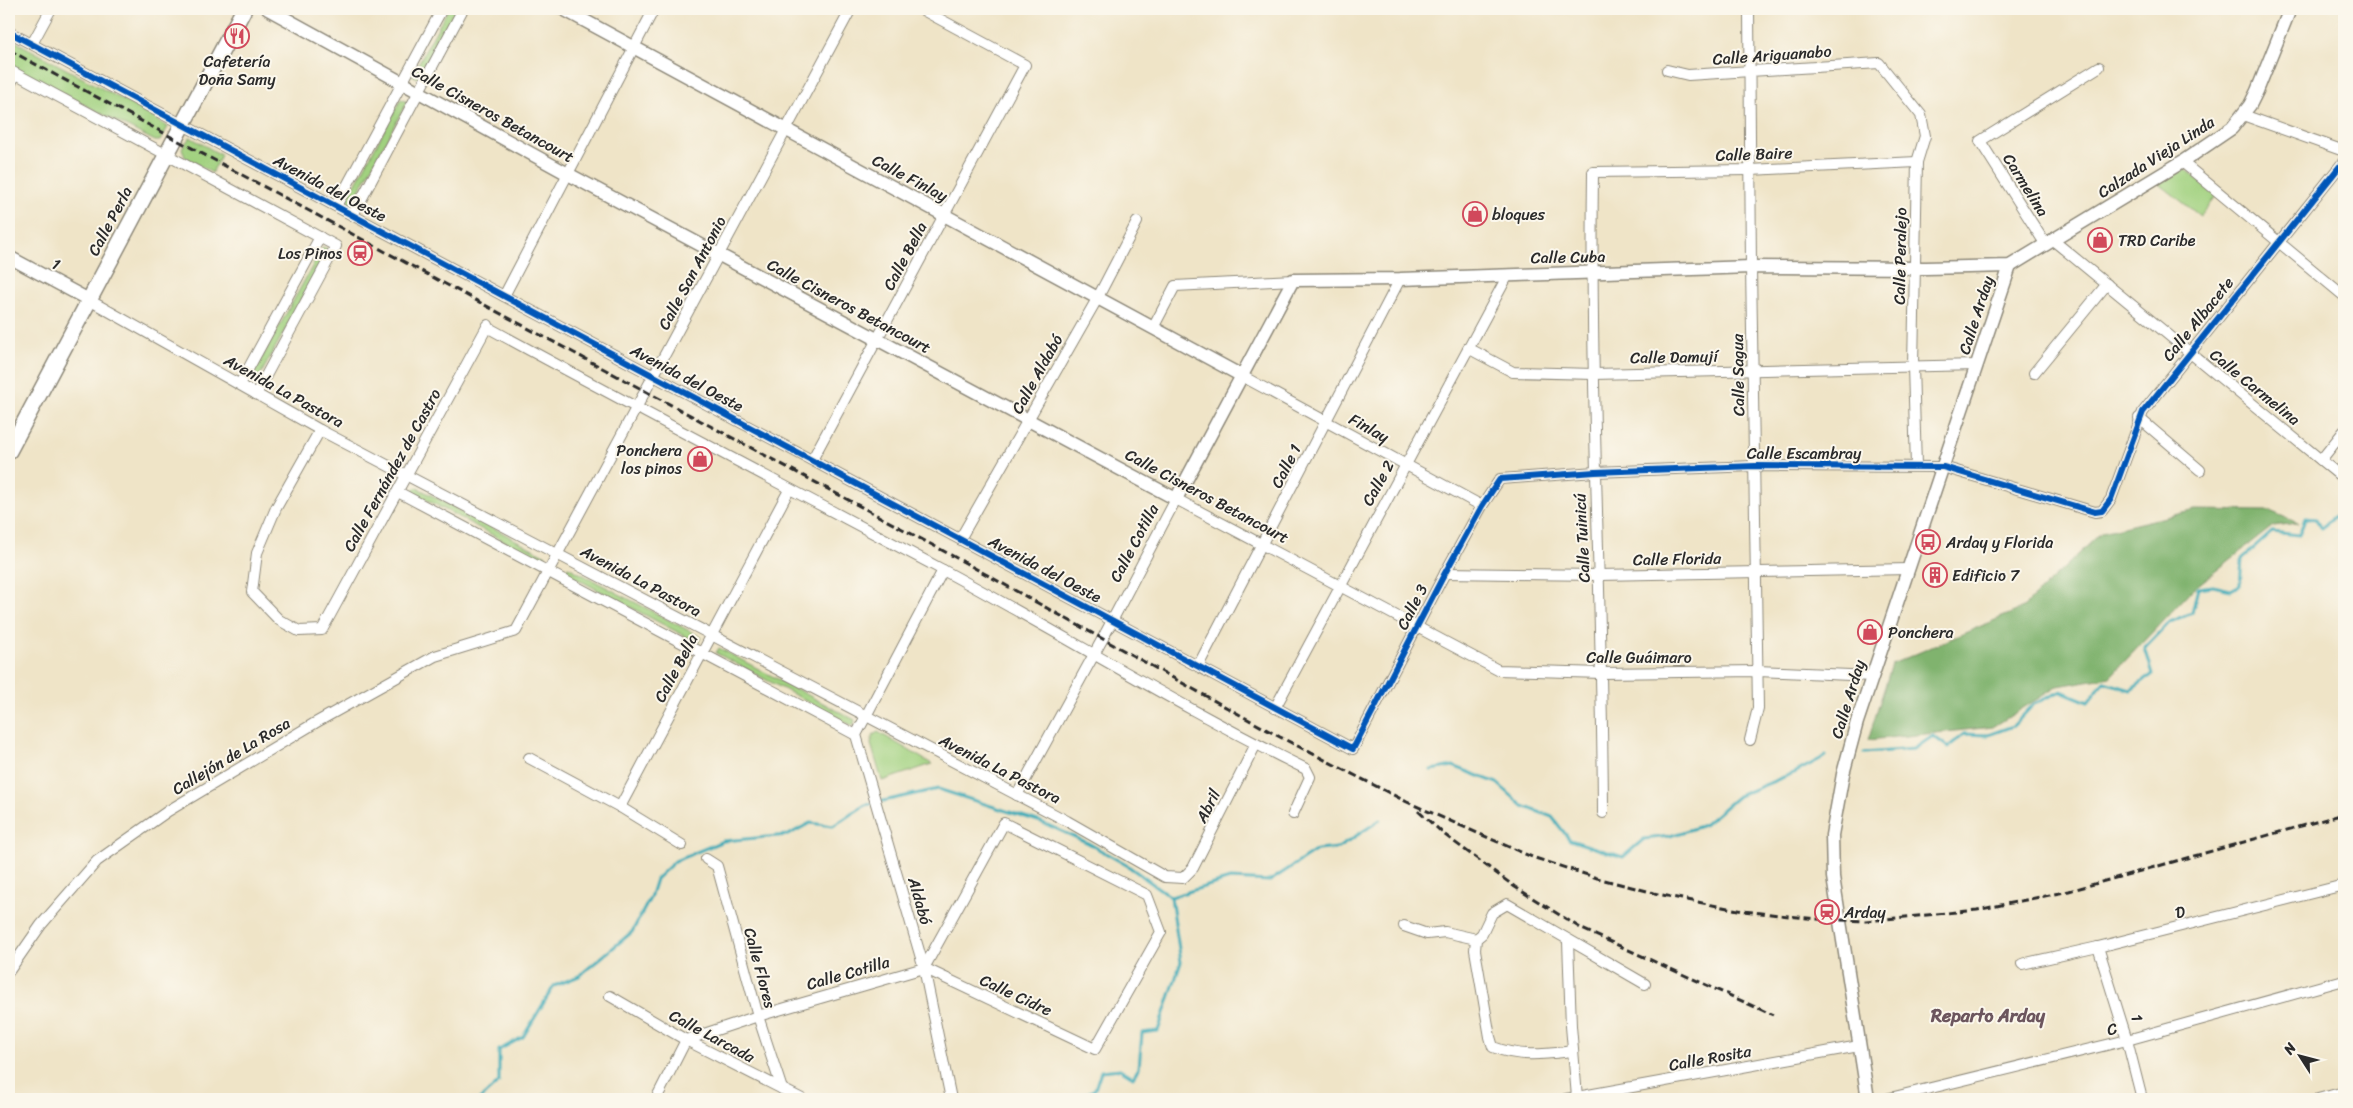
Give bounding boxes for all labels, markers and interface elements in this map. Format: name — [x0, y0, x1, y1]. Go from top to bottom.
restaurant icon: Cafetería Doña Samy — [224, 23, 250, 49]
street label: Calle Ariguanabo — [1712, 36, 1832, 74]
place label: Cafetería Doña Samy — [198, 47, 276, 94]
street label: Calle Cisneros Betancourt — [406, 57, 580, 171]
street label: Calzada Vieja Linda — [2091, 107, 2221, 206]
street label: Calle Baire — [1715, 138, 1793, 170]
street label: Avenida del Oeste — [267, 145, 392, 230]
street label: Calle Finlay — [867, 146, 954, 210]
street label: Carmelina — [1995, 147, 2057, 223]
street label: Calle Perla — [79, 181, 141, 261]
place label: bloques — [1492, 200, 1546, 229]
shop icon: bloques — [1462, 201, 1488, 227]
street label: Calle Peralejo — [1885, 207, 1915, 305]
street label: Calle San Antonio — [650, 211, 734, 335]
street label: Calle Bella — [875, 216, 935, 296]
place label: TRD Caribe — [2118, 226, 2196, 255]
shop icon: TRD Caribe — [2087, 227, 2113, 253]
place label: Los Pinos — [278, 239, 342, 268]
station icon: Los Pinos — [347, 240, 373, 266]
street label: Calle Cuba — [1530, 242, 1606, 272]
street label: 1 — [46, 250, 66, 278]
street label: Calle Cisneros Betancourt — [762, 250, 936, 362]
street label: Calle Albacete — [2155, 270, 2241, 368]
street label: Calle Arday — [1950, 271, 2003, 358]
street label: Calle Aldabó — [1003, 328, 1071, 419]
street label: Calle Sagua — [1723, 333, 1753, 416]
street label: Avenida del Oeste — [624, 335, 749, 420]
street label: Calle Carmelina — [2203, 341, 2307, 433]
street label: Calle Damují — [1630, 342, 1721, 372]
street label: Avenida La Pastora — [218, 345, 349, 436]
street label: Calle Fernández de Castro — [335, 383, 449, 557]
street label: Finlay — [1343, 405, 1395, 451]
place label: Ponchera los pinos — [616, 436, 683, 483]
street label: Calle 1 — [1263, 439, 1310, 493]
street label: Calle Escambray — [1747, 439, 1862, 468]
street label: Calle Cisneros Betancourt — [1120, 440, 1294, 552]
shop icon: Ponchera los pinos — [687, 446, 713, 472]
street label: Calle 2 — [1353, 455, 1403, 511]
street label: Calle Tuinicú — [1565, 492, 1599, 583]
street label: Calle Cotilla — [1101, 498, 1167, 588]
street label: Avenida del Oeste — [982, 526, 1107, 611]
place label: Arday y Florida — [1945, 528, 2053, 557]
bus stop icon: Arday y Florida — [1915, 529, 1941, 555]
street label: Avenida La Pastora — [574, 536, 707, 625]
street label: Calle Florida — [1633, 544, 1722, 574]
place label: Edificio 7 — [1952, 561, 2020, 590]
building icon: Edificio 7 — [1922, 562, 1948, 588]
street label: Calle 3 — [1388, 579, 1436, 635]
place label: Ponchera — [1888, 618, 1954, 647]
shop icon: Ponchera — [1857, 619, 1883, 645]
street label: Calle Bella — [646, 628, 706, 708]
street label: Calle Guáimaro — [1586, 643, 1692, 672]
street label: Calle Arday — [1822, 655, 1874, 742]
street label: Callejón de La Rosa — [166, 709, 296, 803]
street label: Avenida La Pastora — [933, 725, 1066, 812]
street label: Abril — [1187, 784, 1229, 829]
street label: Aldabó — [899, 873, 941, 929]
street label: D — [2172, 897, 2189, 927]
place label: Arday — [1843, 898, 1887, 927]
station icon: Arday — [1814, 899, 1840, 925]
street label: Calle Flores — [735, 924, 785, 1012]
street label: Calle Cotilla — [803, 947, 894, 999]
street label: Calle Cidre — [975, 966, 1057, 1024]
district label: Reparto Arday — [1930, 1000, 2046, 1032]
street label: Calle Larcada — [664, 1001, 761, 1071]
street label: 1 — [2122, 1010, 2152, 1026]
street label: C — [2104, 1014, 2120, 1044]
north arrow — [2276, 1030, 2326, 1080]
street label: Calle Rosita — [1667, 1036, 1754, 1079]
text: N — [2276, 1037, 2303, 1061]

